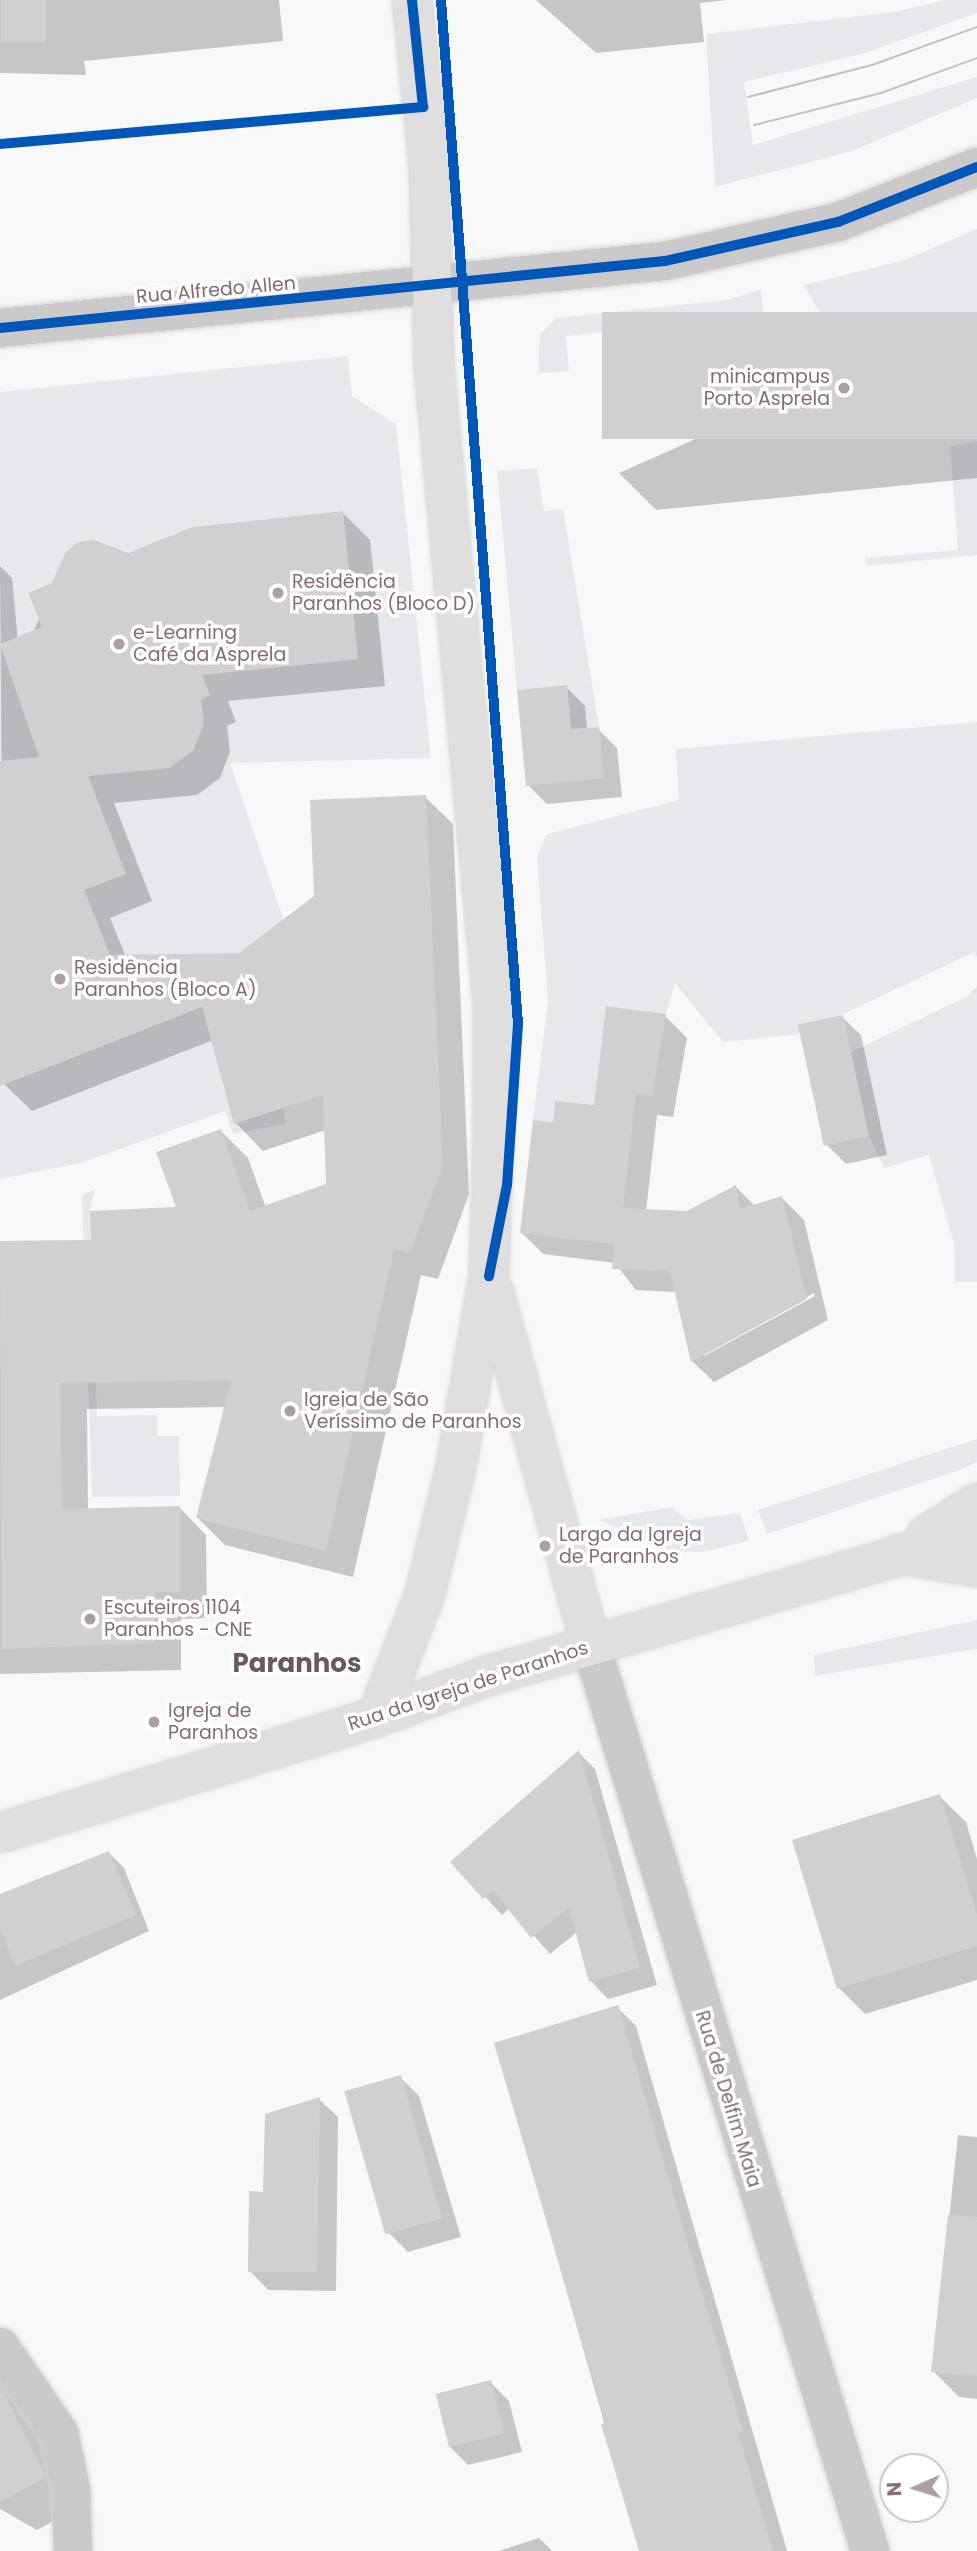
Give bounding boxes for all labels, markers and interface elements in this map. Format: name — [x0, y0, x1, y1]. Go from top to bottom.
street label: Rua Alfredo Allen — [135, 272, 297, 308]
place label: minicampus Porto Asprela — [704, 366, 830, 410]
marker: minicampus Porto Asprela — [836, 380, 852, 396]
place label: Residência Paranhos (Bloco D) — [292, 571, 475, 615]
marker: Residência Paranhos (Bloco D) — [270, 585, 286, 601]
place label: e-Learning Café da Asprela — [133, 622, 286, 666]
marker: e-Learning Café da Asprela — [111, 636, 127, 652]
place label: Residência Paranhos (Bloco A) — [74, 957, 257, 1001]
marker: Residência Paranhos (Bloco A) — [52, 971, 68, 987]
place label: Igreja de São Veríssimo de Paranhos — [304, 1389, 522, 1433]
marker: Igreja de São Veríssimo de Paranhos — [282, 1403, 298, 1419]
place label: Largo da Igreja de Paranhos — [559, 1524, 702, 1568]
marker: Largo da Igreja de Paranhos — [537, 1538, 553, 1554]
place label: Escuteiros 1104 Paranhos - CNE — [104, 1597, 253, 1641]
marker: Escuteiros 1104 Paranhos - CNE — [82, 1611, 98, 1627]
street label: Rua da Igreja de Paranhos — [345, 1636, 591, 1736]
district label: Paranhos — [233, 1648, 361, 1680]
place label: Igreja de Paranhos — [168, 1700, 258, 1744]
marker: Igreja de Paranhos — [146, 1714, 162, 1730]
street label: Rua de Delfim Maia — [690, 2008, 766, 2190]
north arrow — [879, 2453, 949, 2523]
text: N — [881, 2481, 908, 2497]

